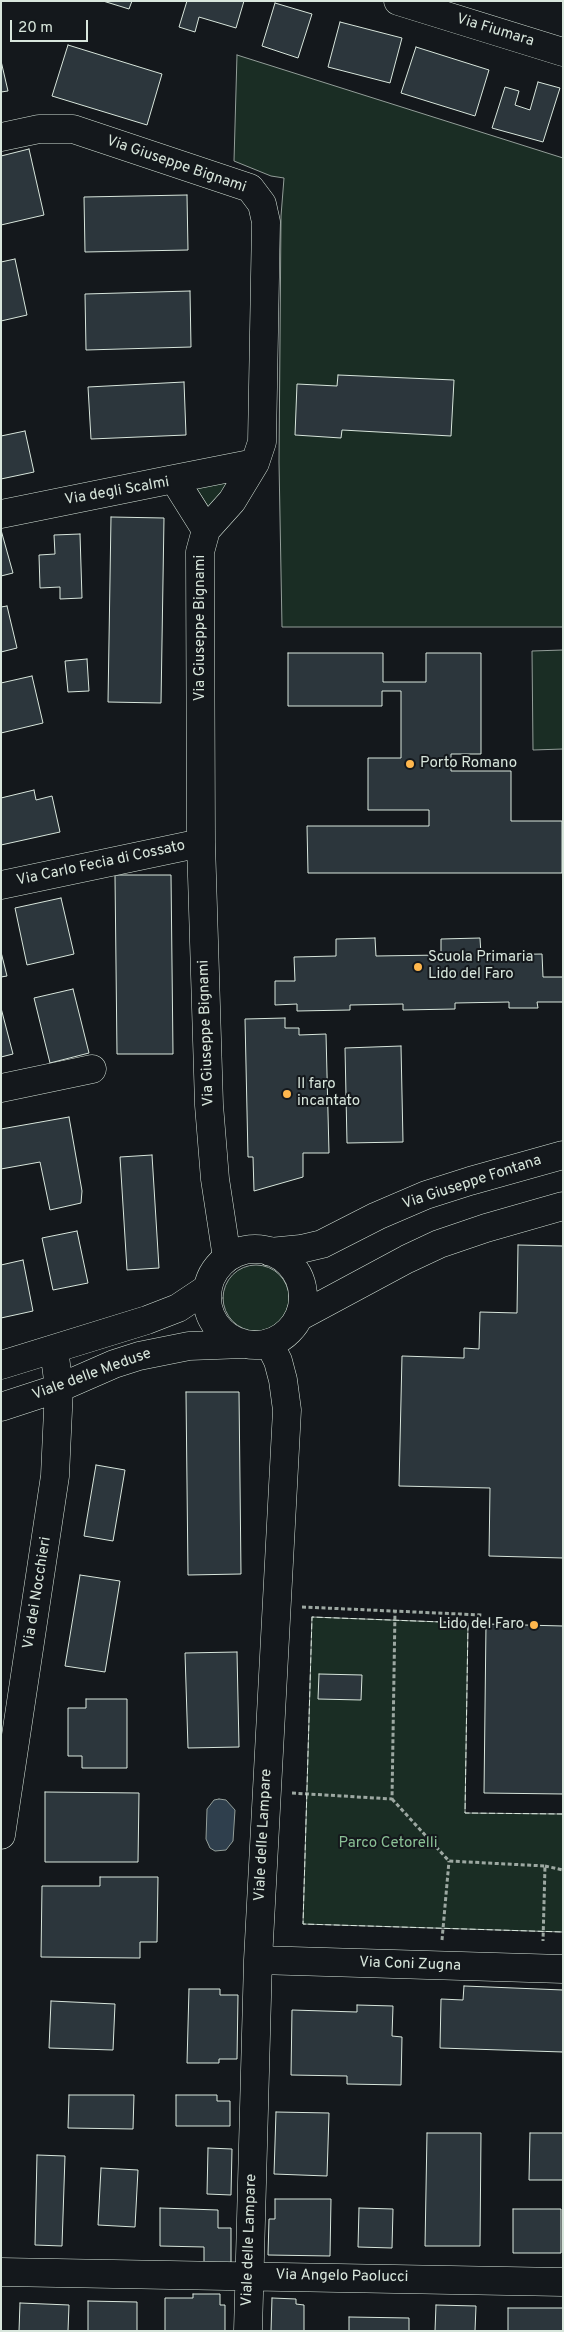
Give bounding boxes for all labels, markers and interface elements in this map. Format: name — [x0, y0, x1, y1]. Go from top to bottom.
scale bar — [12, 10, 90, 42]
street label: Via Fiumara — [454, 11, 536, 51]
text: 20 m — [18, 19, 53, 38]
street label: Via Giuseppe Bignami — [104, 133, 248, 197]
street label: Via degli Scalmi — [63, 474, 171, 510]
street label: Via Giuseppe Bignami — [192, 555, 210, 701]
place label: Porto Romano — [420, 755, 517, 773]
marker: Porto Romano — [404, 758, 416, 770]
street label: Via Carlo Fecia di Cossato — [15, 837, 187, 891]
place label: Scuola Primaria Lido del Faro — [428, 949, 533, 984]
street label: Via Giuseppe Bignami — [195, 959, 219, 1107]
marker: Scuola Primaria Lido del Faro — [412, 961, 424, 973]
place label: Il faro incantato — [297, 1076, 360, 1111]
marker: Il faro incantato — [281, 1088, 293, 1100]
street label: Via Giuseppe Fontana — [400, 1152, 544, 1214]
street label: Viale delle Meduse — [30, 1345, 154, 1405]
street label: Via dei Nocchieri — [20, 1536, 56, 1650]
place label: Lido del Faro — [438, 1616, 524, 1634]
marker: Lido del Faro — [528, 1619, 540, 1631]
street label: Viale delle Lampare — [252, 1768, 276, 1902]
park label: Parco Cetorelli — [339, 1835, 437, 1853]
street label: Via Coni Zugna — [359, 1954, 461, 1976]
street label: Viale delle Lampare — [239, 2173, 261, 2307]
street label: Via Angelo Paolucci — [275, 2267, 409, 2287]

